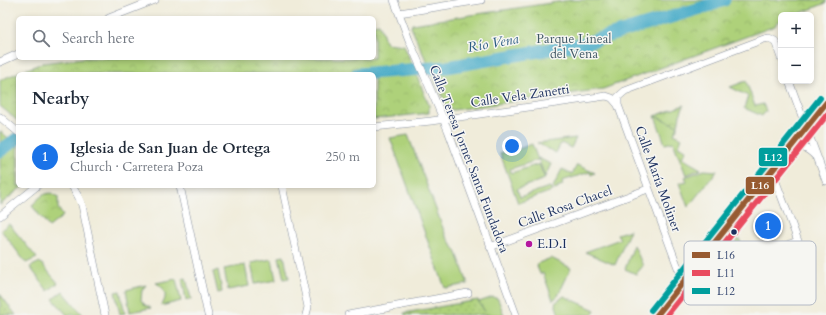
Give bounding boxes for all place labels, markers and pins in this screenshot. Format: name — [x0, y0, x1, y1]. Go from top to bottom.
pin: 1 — [755, 211, 781, 241]
unlabelled marker — [729, 227, 739, 237]
place label: E.D.I — [537, 235, 567, 253]
marker: E.D.I — [524, 239, 534, 249]

